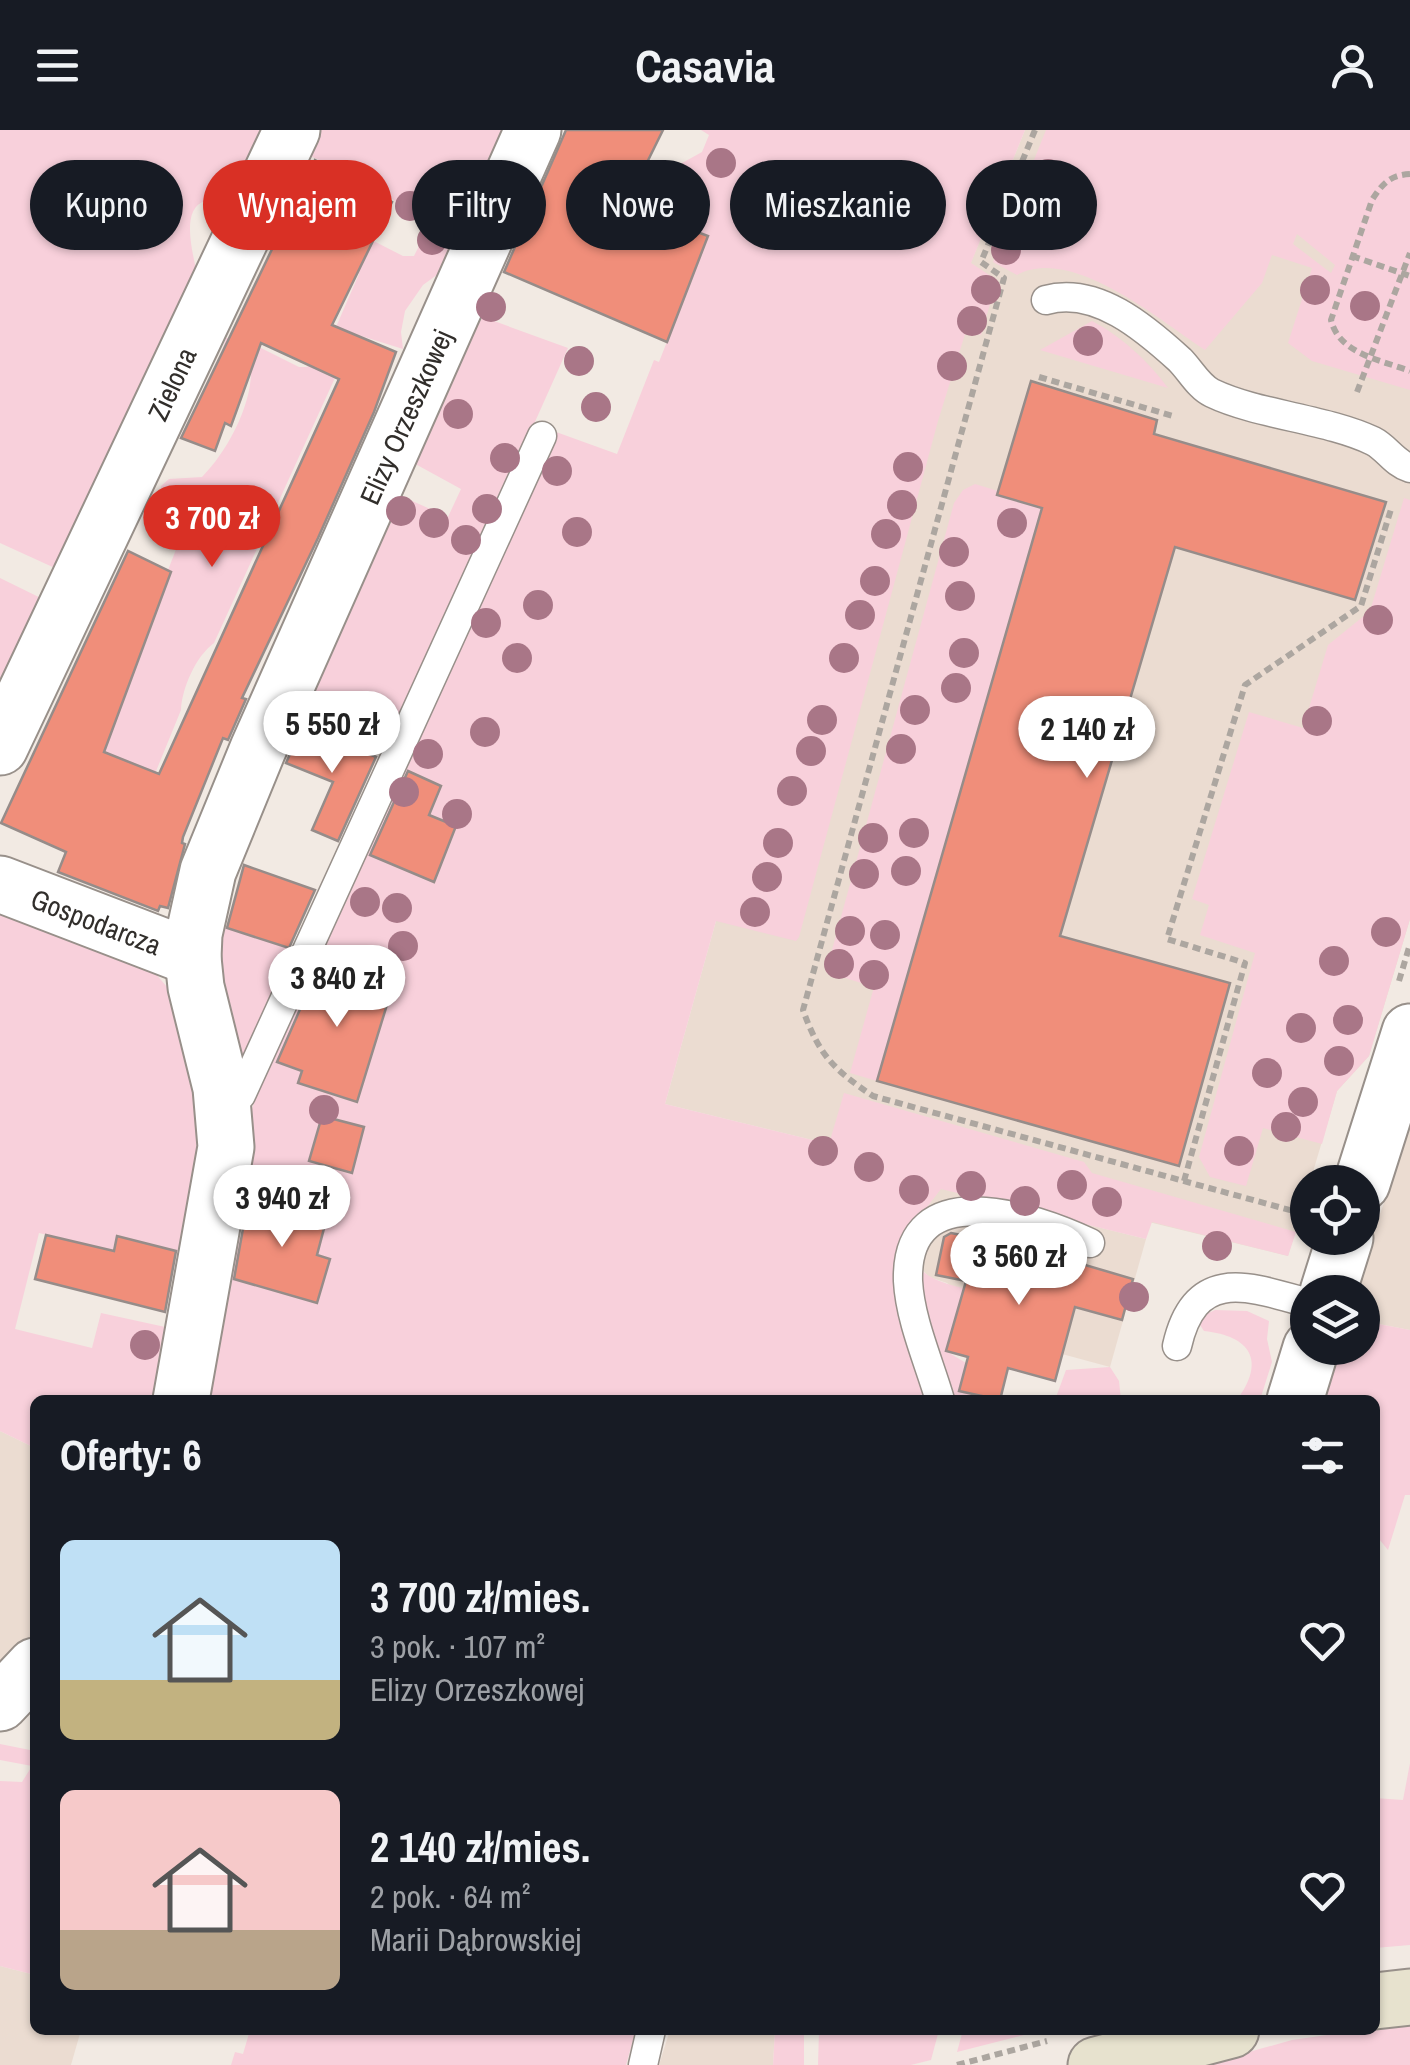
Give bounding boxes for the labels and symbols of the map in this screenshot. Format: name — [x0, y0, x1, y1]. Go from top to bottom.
street label: Elizy Orzeszkowej — [351, 324, 461, 510]
street label: Zielona — [139, 341, 205, 427]
pin: 3 700 zł — [109, 485, 315, 570]
pin: 5 550 zł — [229, 691, 435, 776]
pin: 2 140 zł — [984, 696, 1190, 781]
street label: Gospodarcza — [25, 880, 167, 964]
pin: 3 840 zł — [234, 945, 440, 1030]
pin: 3 940 zł — [179, 1165, 385, 1250]
pin: 3 560 zł — [916, 1223, 1122, 1308]

